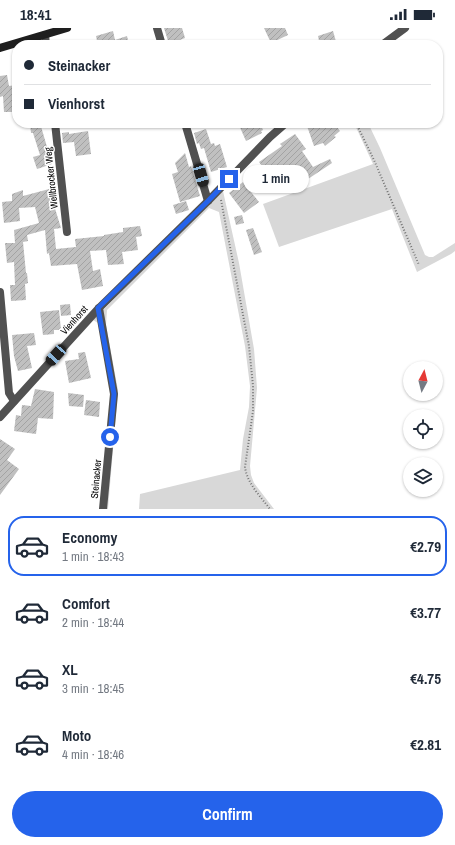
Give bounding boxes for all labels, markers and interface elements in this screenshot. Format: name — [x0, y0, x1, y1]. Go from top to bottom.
text: 18:41 — [20, 4, 51, 25]
text: Steinacker — [48, 55, 110, 76]
text: Vienhorst — [48, 93, 105, 114]
street label: Wellbrocker Weg — [41, 146, 61, 210]
car — [192, 162, 210, 188]
callout: 1 min — [243, 165, 309, 193]
route end — [220, 170, 238, 188]
text: 1 min — [262, 170, 290, 187]
street label: Vienhorst — [57, 302, 91, 337]
car — [44, 342, 68, 368]
north arrow — [403, 361, 443, 401]
map controls — [403, 361, 443, 497]
button: locate — [403, 409, 443, 449]
route start — [101, 428, 119, 446]
button: layers — [403, 457, 443, 497]
street label: Steinacker — [88, 459, 104, 499]
text: Economy — [62, 527, 117, 548]
icon: car — [14, 528, 50, 564]
text: €2.79 — [410, 536, 441, 557]
text: 1 min · 18:43 — [62, 548, 124, 565]
text: Comfort — [62, 593, 110, 614]
icon: car — [14, 594, 50, 630]
text: €3.77 — [410, 602, 441, 623]
text: 2 min · 18:44 — [62, 614, 124, 631]
text: XL — [62, 659, 78, 680]
icon: car — [14, 660, 50, 696]
text: €4.75 — [410, 668, 441, 689]
text: 3 min · 18:45 — [62, 680, 124, 697]
text: Moto — [62, 725, 91, 746]
icon: car — [14, 726, 50, 762]
text: €2.81 — [410, 734, 441, 755]
text: 4 min · 18:46 — [62, 746, 124, 763]
button: Confirm — [12, 791, 443, 837]

